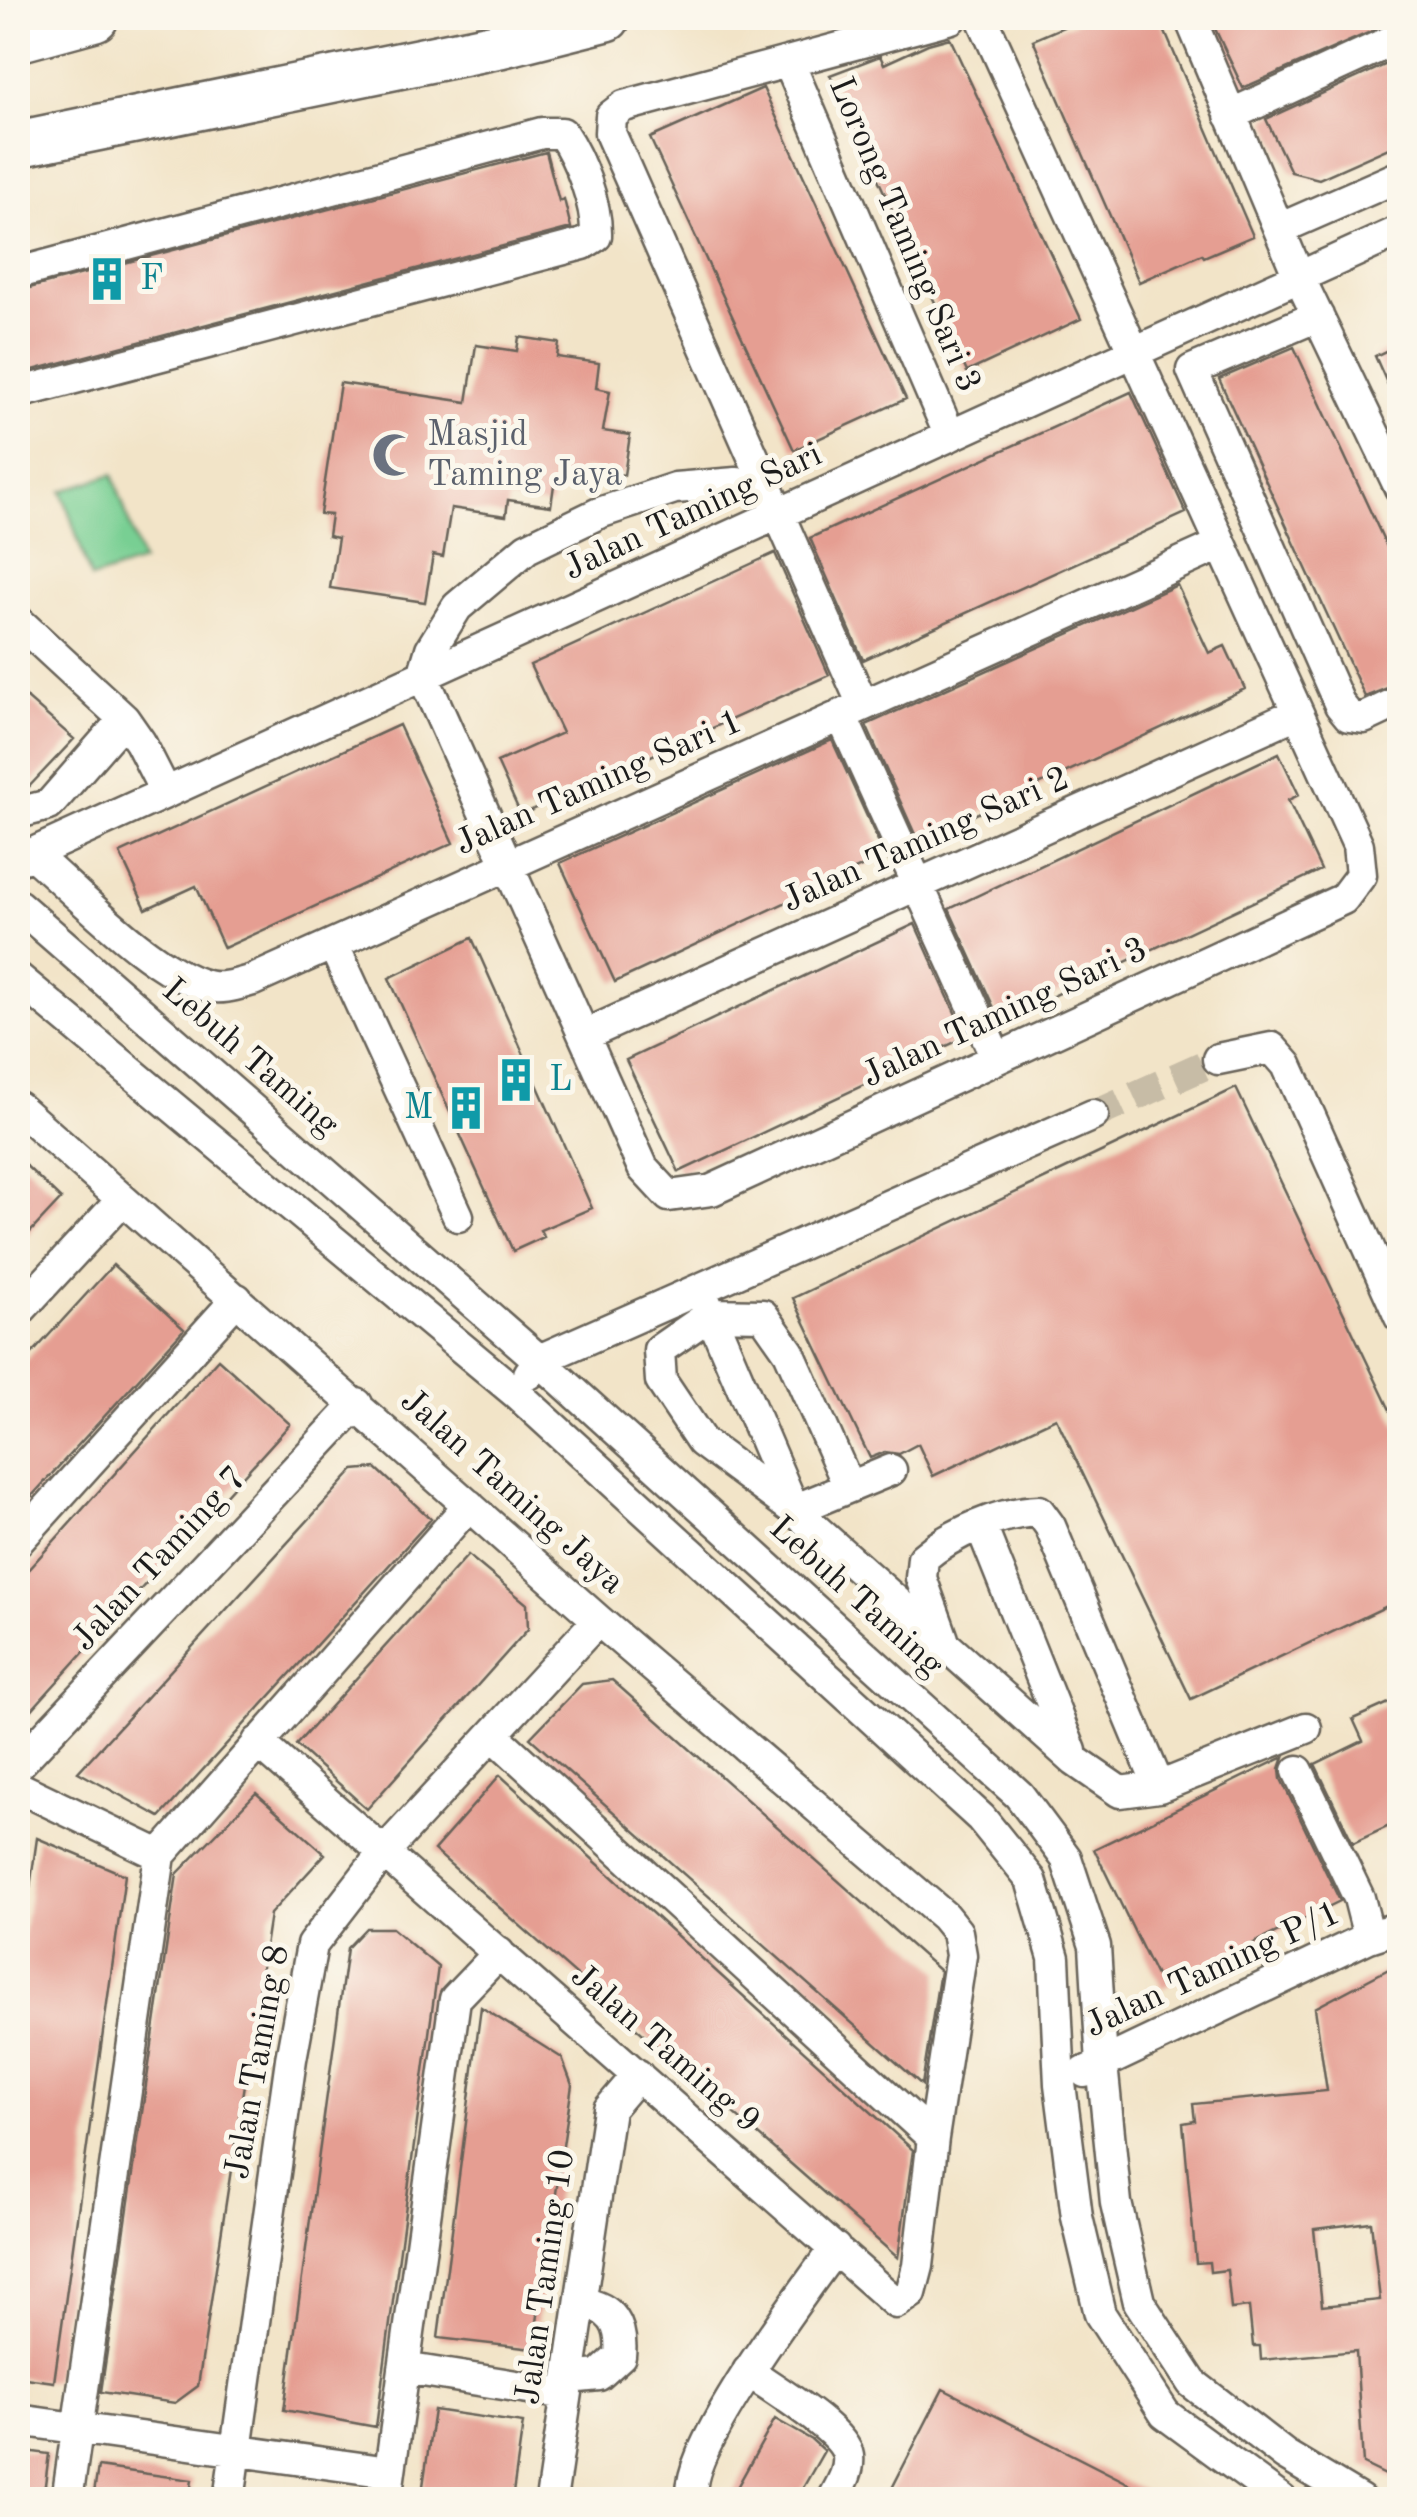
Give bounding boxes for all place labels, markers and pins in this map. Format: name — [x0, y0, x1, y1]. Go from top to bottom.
building icon: F — [83, 255, 131, 303]
place label: F — [140, 262, 164, 297]
place label: Masjid Taming Jaya — [427, 418, 623, 493]
mosque icon: Masjid Taming Jaya — [370, 431, 418, 479]
building icon: L — [492, 1056, 540, 1104]
place label: L — [549, 1063, 572, 1098]
building icon: M — [442, 1084, 490, 1132]
place label: M — [404, 1091, 433, 1126]

